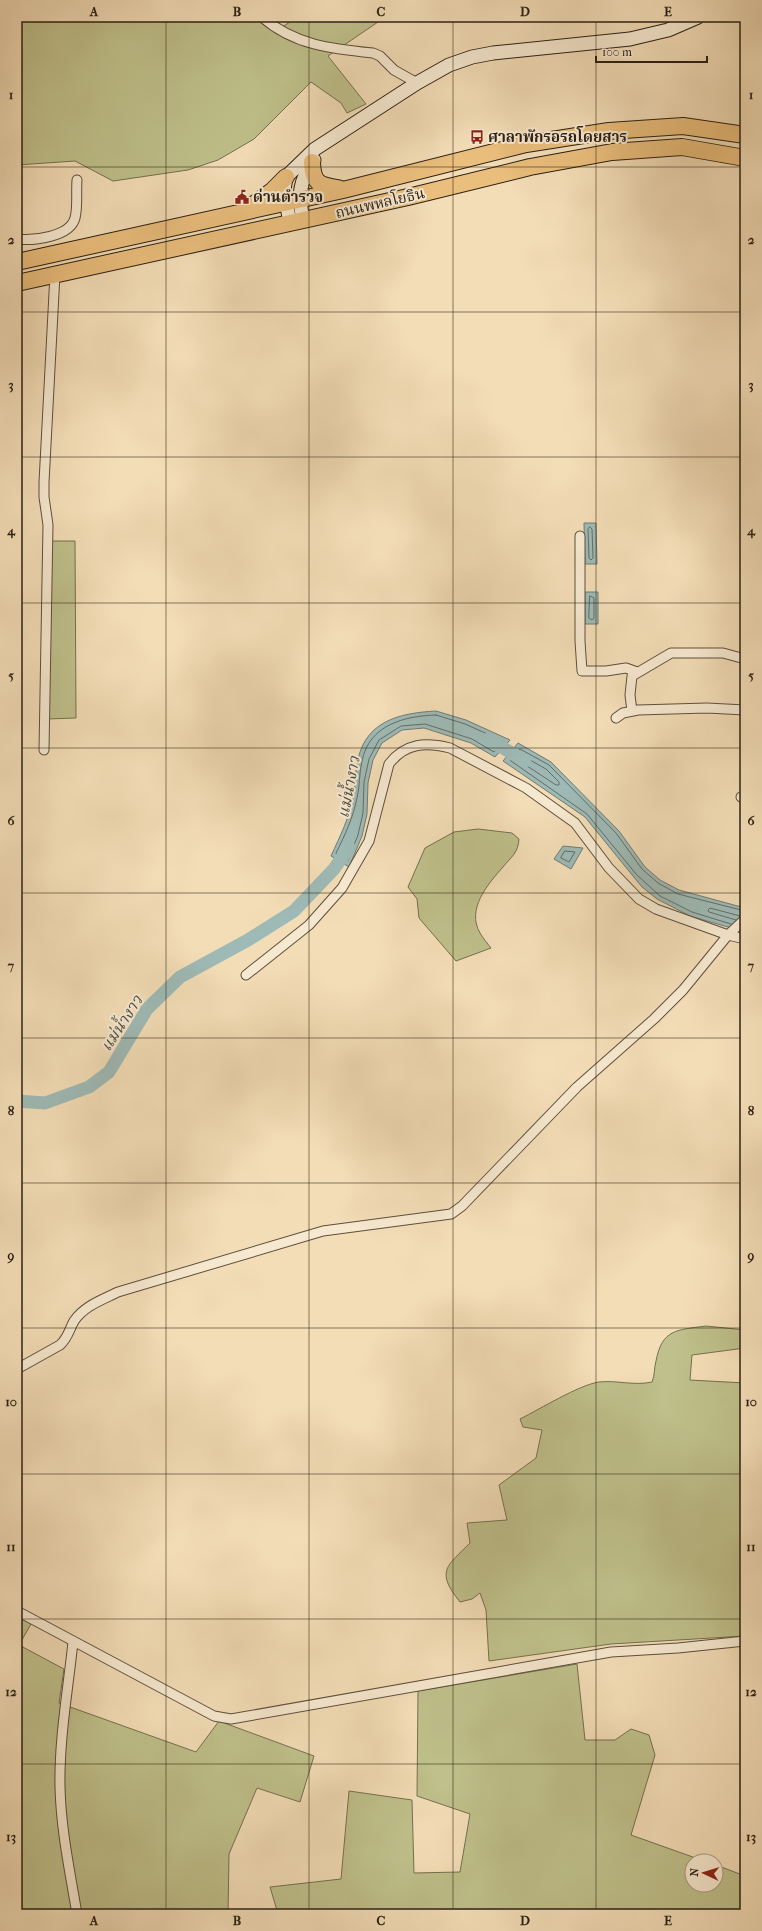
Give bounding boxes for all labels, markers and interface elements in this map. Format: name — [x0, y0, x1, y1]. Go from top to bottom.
text: A — [89, 4, 99, 19]
text: B — [233, 4, 242, 19]
text: C — [377, 4, 386, 19]
text: D — [520, 4, 530, 19]
text: E — [664, 4, 672, 19]
scale bar — [596, 38, 707, 64]
text: 100 m — [602, 45, 632, 59]
text: 1 — [9, 87, 14, 102]
text: 1 — [749, 87, 754, 102]
place label: ศาลาพักรอรถโดยสาร — [488, 126, 627, 146]
bus stop icon: ศาลาพักรอรถโดยสาร — [469, 129, 485, 145]
street label: ถนนพหลโยธิน — [333, 182, 427, 222]
place label: ด่านตำรวจ — [253, 188, 323, 206]
public building icon: ด่านตำรวจ — [234, 189, 250, 205]
text: 2 — [8, 232, 15, 247]
text: 2 — [748, 232, 755, 247]
text: 3 — [8, 377, 14, 393]
text: 3 — [748, 377, 754, 393]
text: 4 — [6, 523, 16, 539]
text: 4 — [746, 523, 756, 539]
text: 5 — [8, 668, 14, 683]
text: 5 — [748, 668, 754, 683]
water label: แม่น้ำงาว — [331, 753, 364, 820]
text: 6 — [7, 813, 15, 828]
text: 6 — [747, 813, 755, 828]
text: 7 — [7, 958, 15, 973]
text: 7 — [747, 958, 755, 973]
water label: แม่น้ำงาว — [95, 990, 147, 1055]
text: 8 — [8, 1103, 15, 1118]
text: 8 — [748, 1103, 755, 1118]
text: 9 — [7, 1248, 15, 1264]
text: 9 — [747, 1248, 755, 1264]
text: 10 — [5, 1394, 17, 1409]
text: 10 — [745, 1394, 757, 1409]
text: 11 — [6, 1539, 16, 1554]
text: 11 — [746, 1539, 756, 1554]
text: 12 — [5, 1684, 17, 1699]
text: 12 — [745, 1684, 757, 1699]
text: 13 — [6, 1829, 16, 1845]
text: 13 — [746, 1829, 756, 1845]
north arrow — [684, 1853, 724, 1893]
text: N — [688, 1867, 701, 1877]
text: A — [89, 1913, 99, 1928]
text: B — [233, 1913, 242, 1928]
text: C — [377, 1913, 386, 1928]
text: D — [520, 1913, 530, 1928]
text: E — [664, 1913, 672, 1928]

